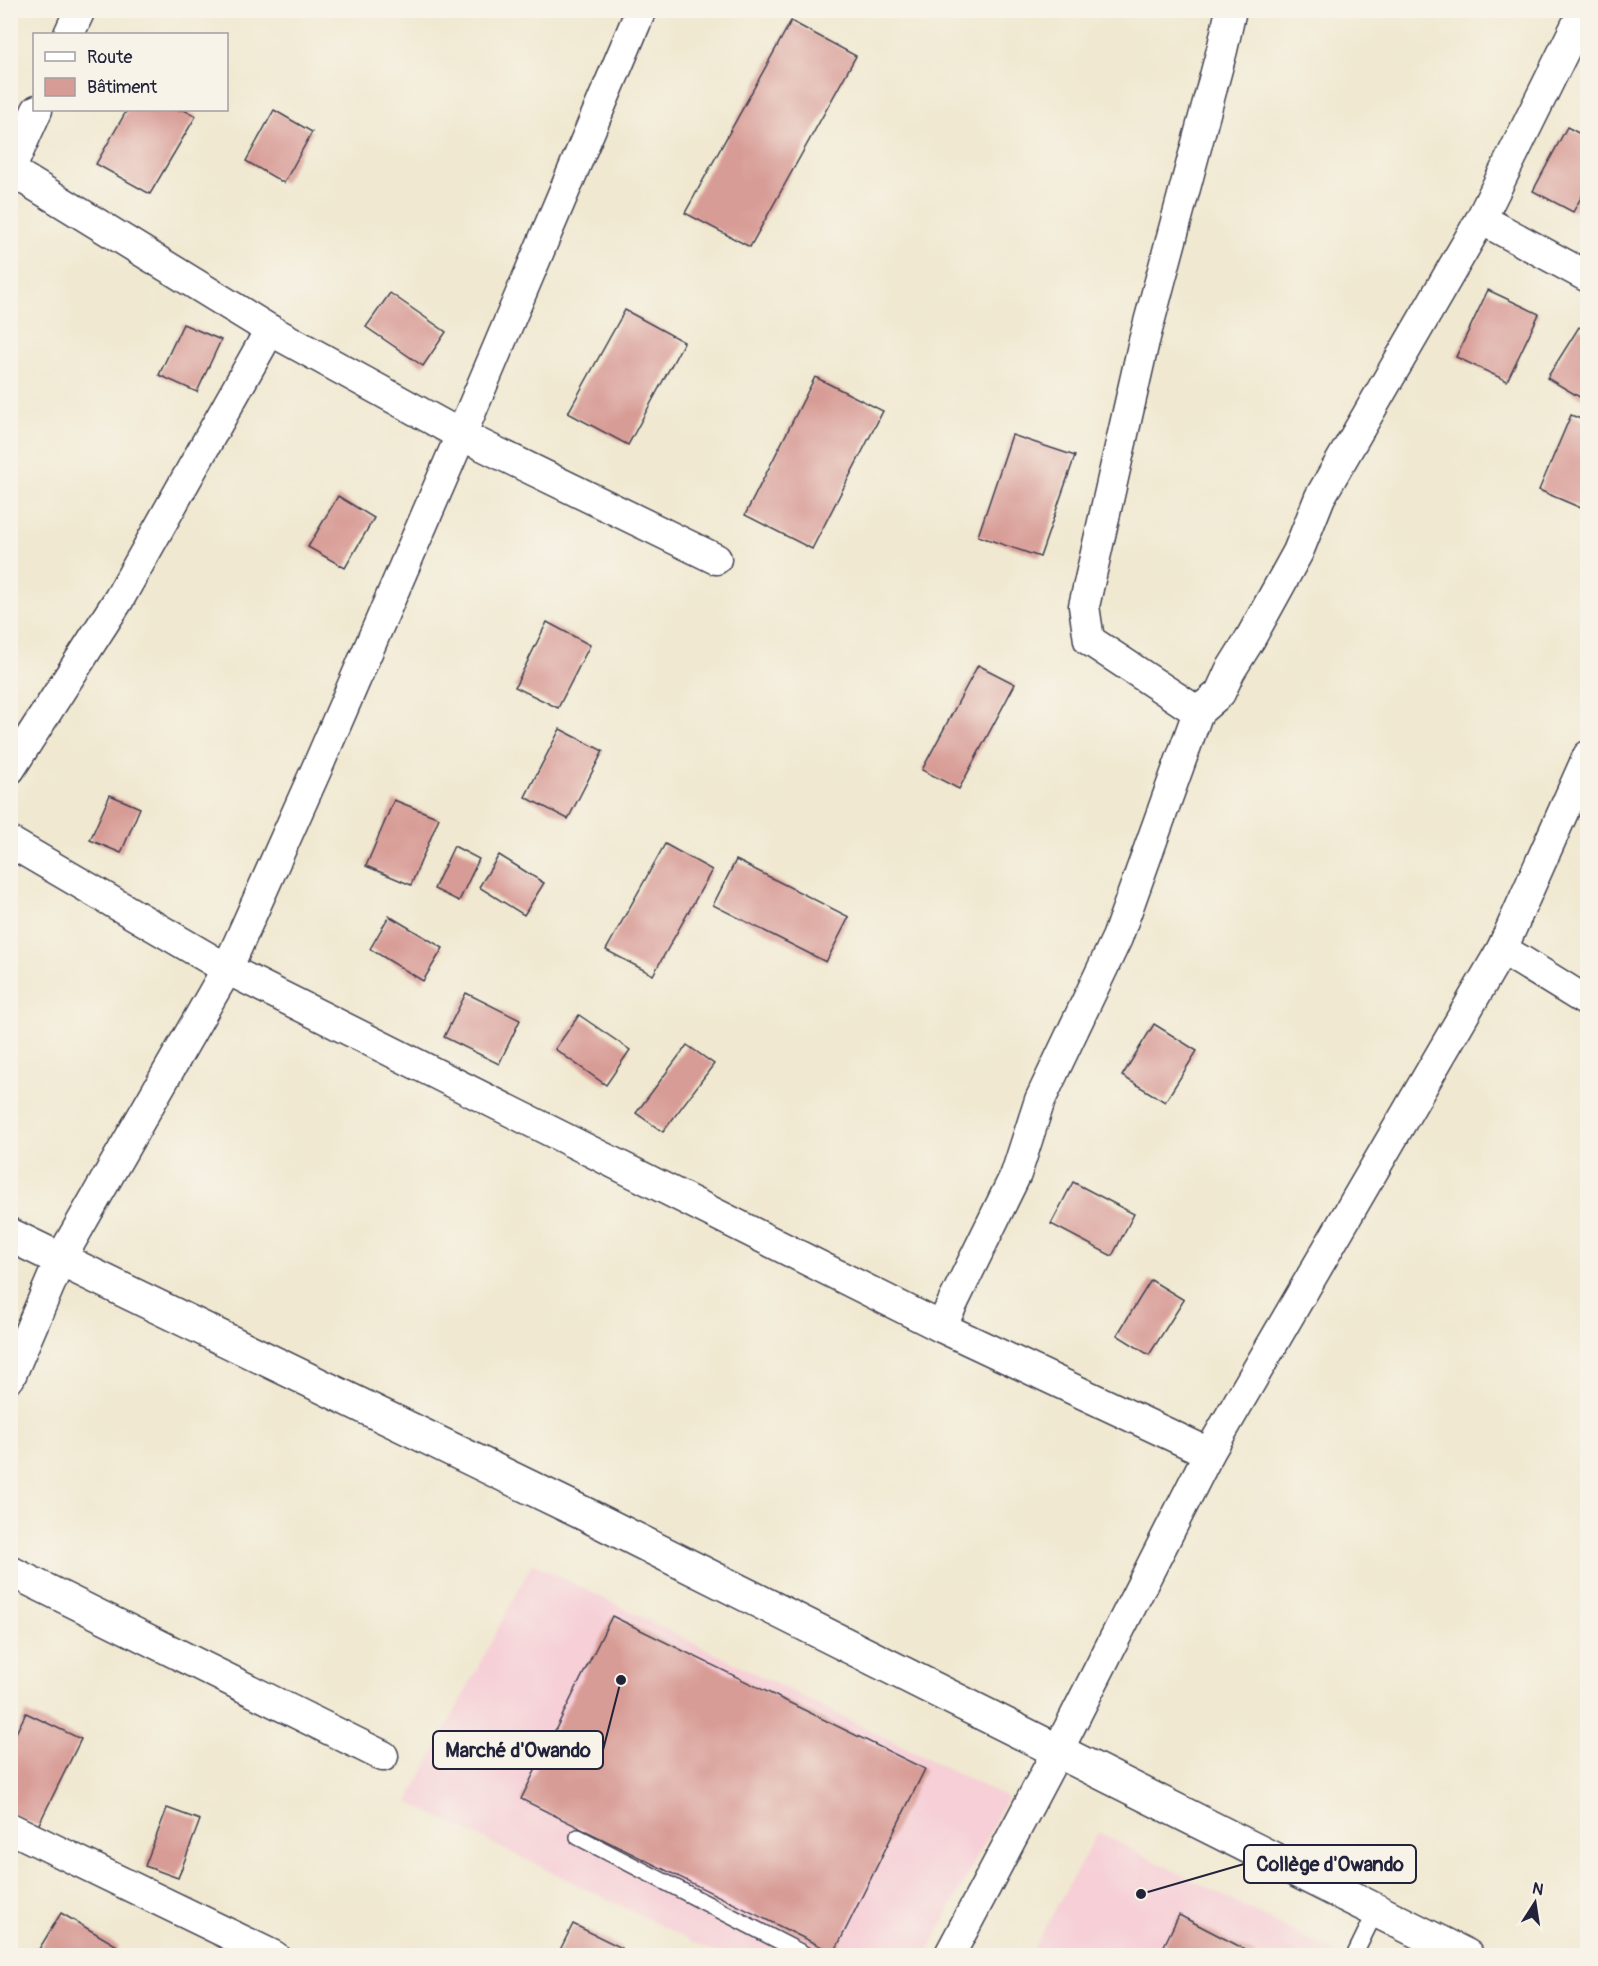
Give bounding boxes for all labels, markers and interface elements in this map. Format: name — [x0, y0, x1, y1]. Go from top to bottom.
legend — [33, 33, 228, 111]
text: Route — [87, 46, 132, 69]
text: Bâtiment — [87, 76, 158, 99]
callout: Marché d'Owando — [433, 1731, 603, 1769]
text: Marché d'Owando — [445, 1738, 591, 1763]
callout: Collège d'Owando — [1244, 1845, 1416, 1883]
text: Collège d'Owando — [1256, 1852, 1404, 1877]
north arrow — [1505, 1873, 1565, 1933]
text: N — [1531, 1878, 1545, 1900]

